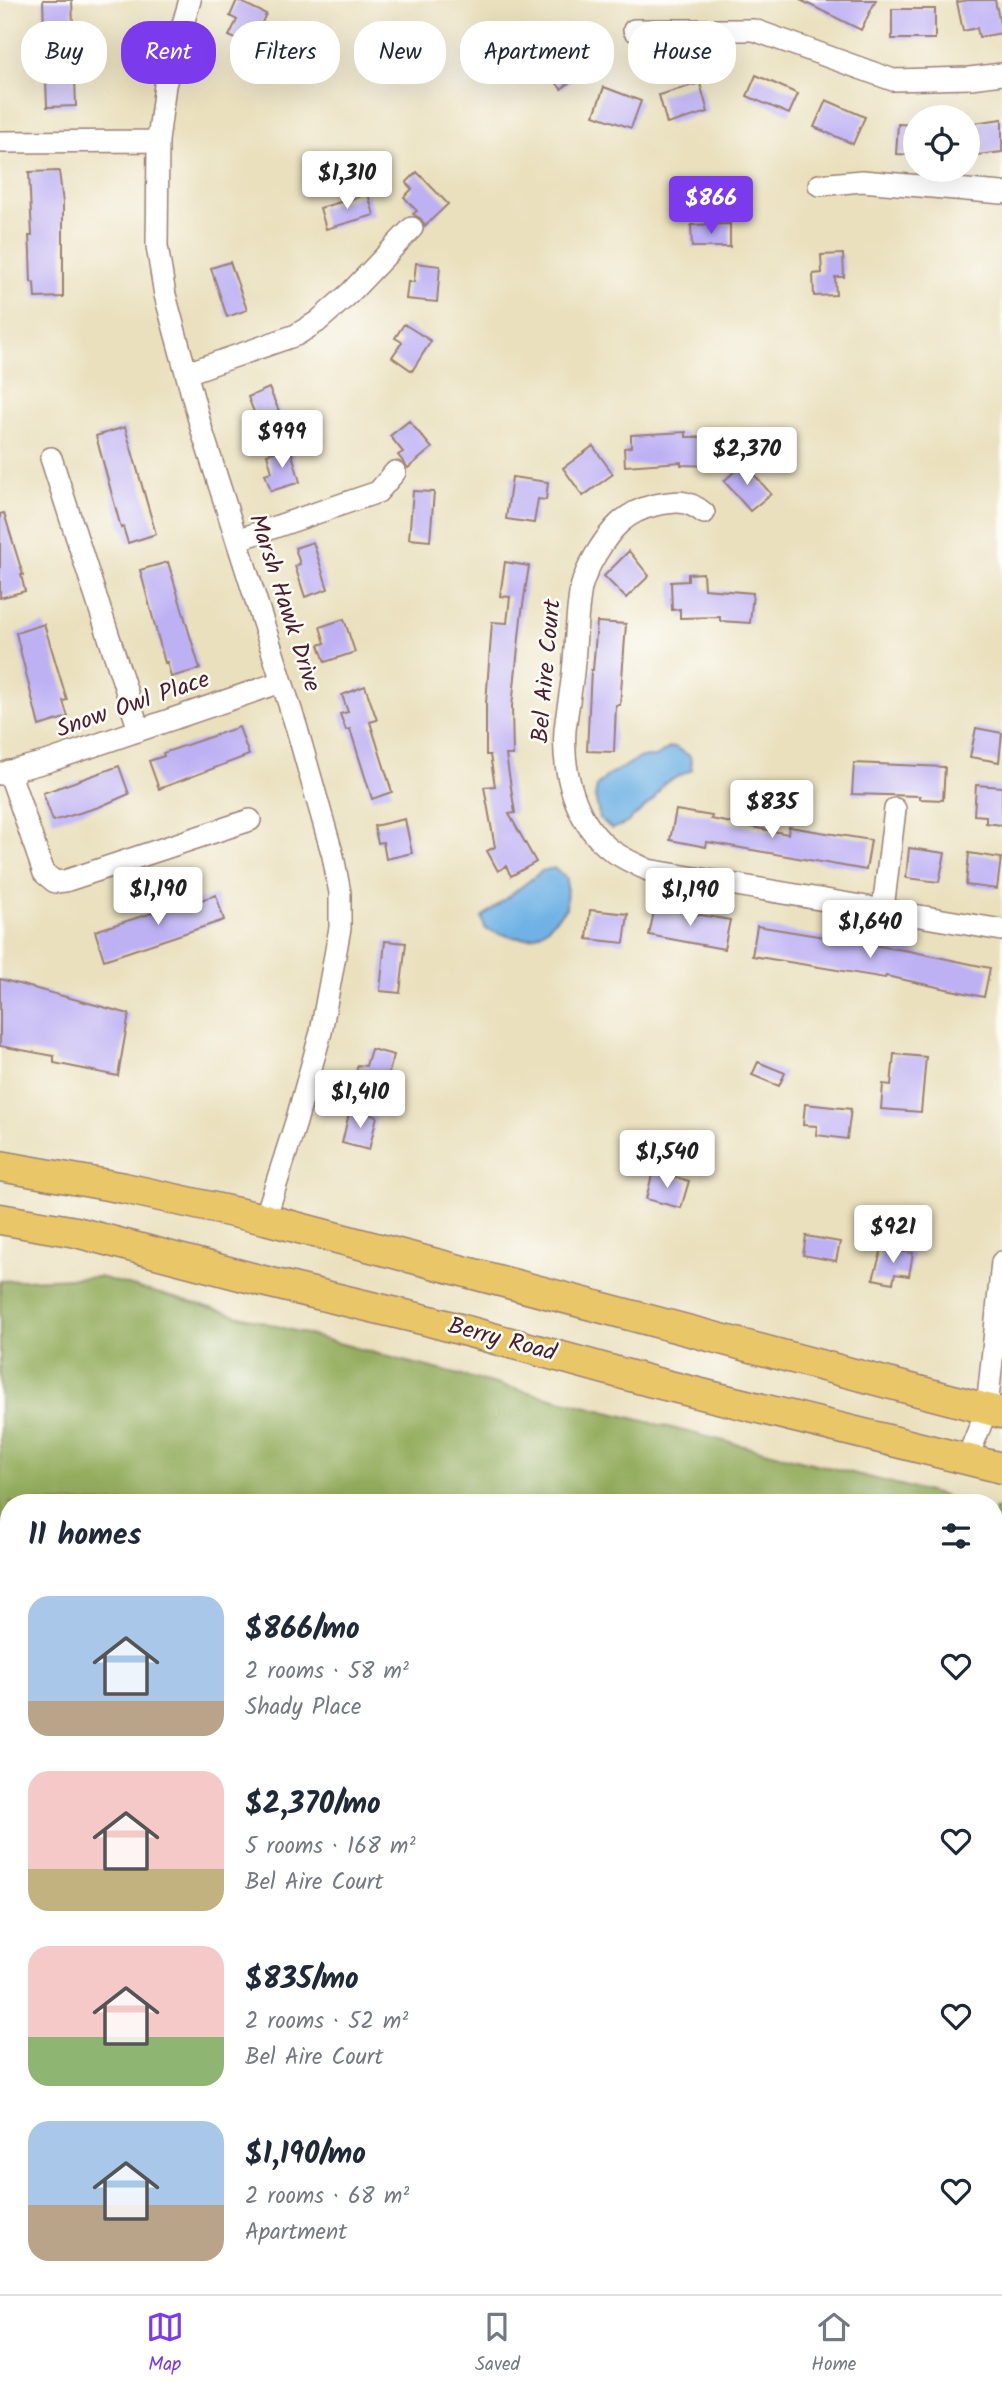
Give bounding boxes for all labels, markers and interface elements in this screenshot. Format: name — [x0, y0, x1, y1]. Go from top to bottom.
chip: Buy — [21, 21, 107, 84]
chip: Rent — [121, 21, 216, 84]
chip: Filters — [230, 21, 340, 84]
chip: New — [354, 21, 446, 84]
chip: Apartment — [460, 21, 614, 84]
chip: House — [628, 21, 736, 84]
map controls — [903, 105, 980, 182]
button: locate — [903, 105, 980, 182]
pin: $1,310 — [290, 152, 404, 211]
text: $1,310 — [318, 156, 376, 192]
pin: $866 — [670, 176, 752, 236]
text: $866 — [685, 181, 737, 217]
pin: $999 — [241, 410, 323, 470]
text: $999 — [258, 415, 306, 451]
pin: $2,370 — [690, 428, 804, 487]
text: $2,370 — [713, 432, 781, 468]
street label: Marsh Hawk Drive — [237, 509, 331, 697]
street label: Bel Aire Court — [521, 597, 573, 745]
street label: Snow Owl Place — [51, 660, 215, 750]
pin: $835 — [731, 780, 813, 840]
text: $835 — [746, 785, 798, 821]
pin: $1,190 — [101, 867, 215, 927]
pin: $1,190 — [633, 869, 747, 928]
text: $1,190 — [130, 872, 186, 908]
text: $1,190 — [662, 873, 718, 909]
pin: $1,640 — [813, 900, 927, 960]
text: $1,640 — [838, 905, 902, 941]
pin: $1,410 — [303, 1070, 417, 1130]
text: $1,410 — [331, 1075, 389, 1111]
pin: $1,540 — [610, 1130, 724, 1190]
text: $1,540 — [636, 1135, 698, 1171]
pin: $921 — [852, 1206, 934, 1265]
text: $921 — [870, 1210, 916, 1246]
street label: Berry Road — [443, 1307, 562, 1373]
text: 11 homes — [28, 1512, 141, 1560]
icon: filters — [937, 1517, 975, 1555]
text: $866/mo — [245, 1606, 360, 1654]
icon: home — [84, 1624, 168, 1708]
icon: heart — [937, 1647, 975, 1685]
text: 2 rooms · 58 m² — [245, 1654, 409, 1690]
text: Shady Place — [245, 1690, 361, 1726]
text: $2,370/mo — [245, 1781, 381, 1829]
icon: home — [84, 1799, 168, 1883]
icon: heart — [937, 1822, 975, 1860]
text: 5 rooms · 168 m² — [245, 1829, 416, 1865]
text: Bel Aire Court — [245, 1865, 383, 1901]
text: $835/mo — [245, 1956, 359, 2004]
icon: home — [84, 1974, 168, 2058]
icon: heart — [937, 1997, 975, 2035]
text: 2 rooms · 52 m² — [245, 2004, 408, 2040]
text: Bel Aire Court — [245, 2040, 383, 2076]
text: $1,190/mo — [245, 2131, 366, 2179]
icon: home — [84, 2149, 168, 2233]
icon: heart — [937, 2172, 975, 2210]
text: 2 rooms · 68 m² — [245, 2179, 409, 2215]
text: Apartment — [245, 2215, 347, 2251]
tab: Map — [146, 2308, 184, 2380]
tab: Saved — [475, 2308, 520, 2380]
tab: Home — [811, 2308, 856, 2380]

